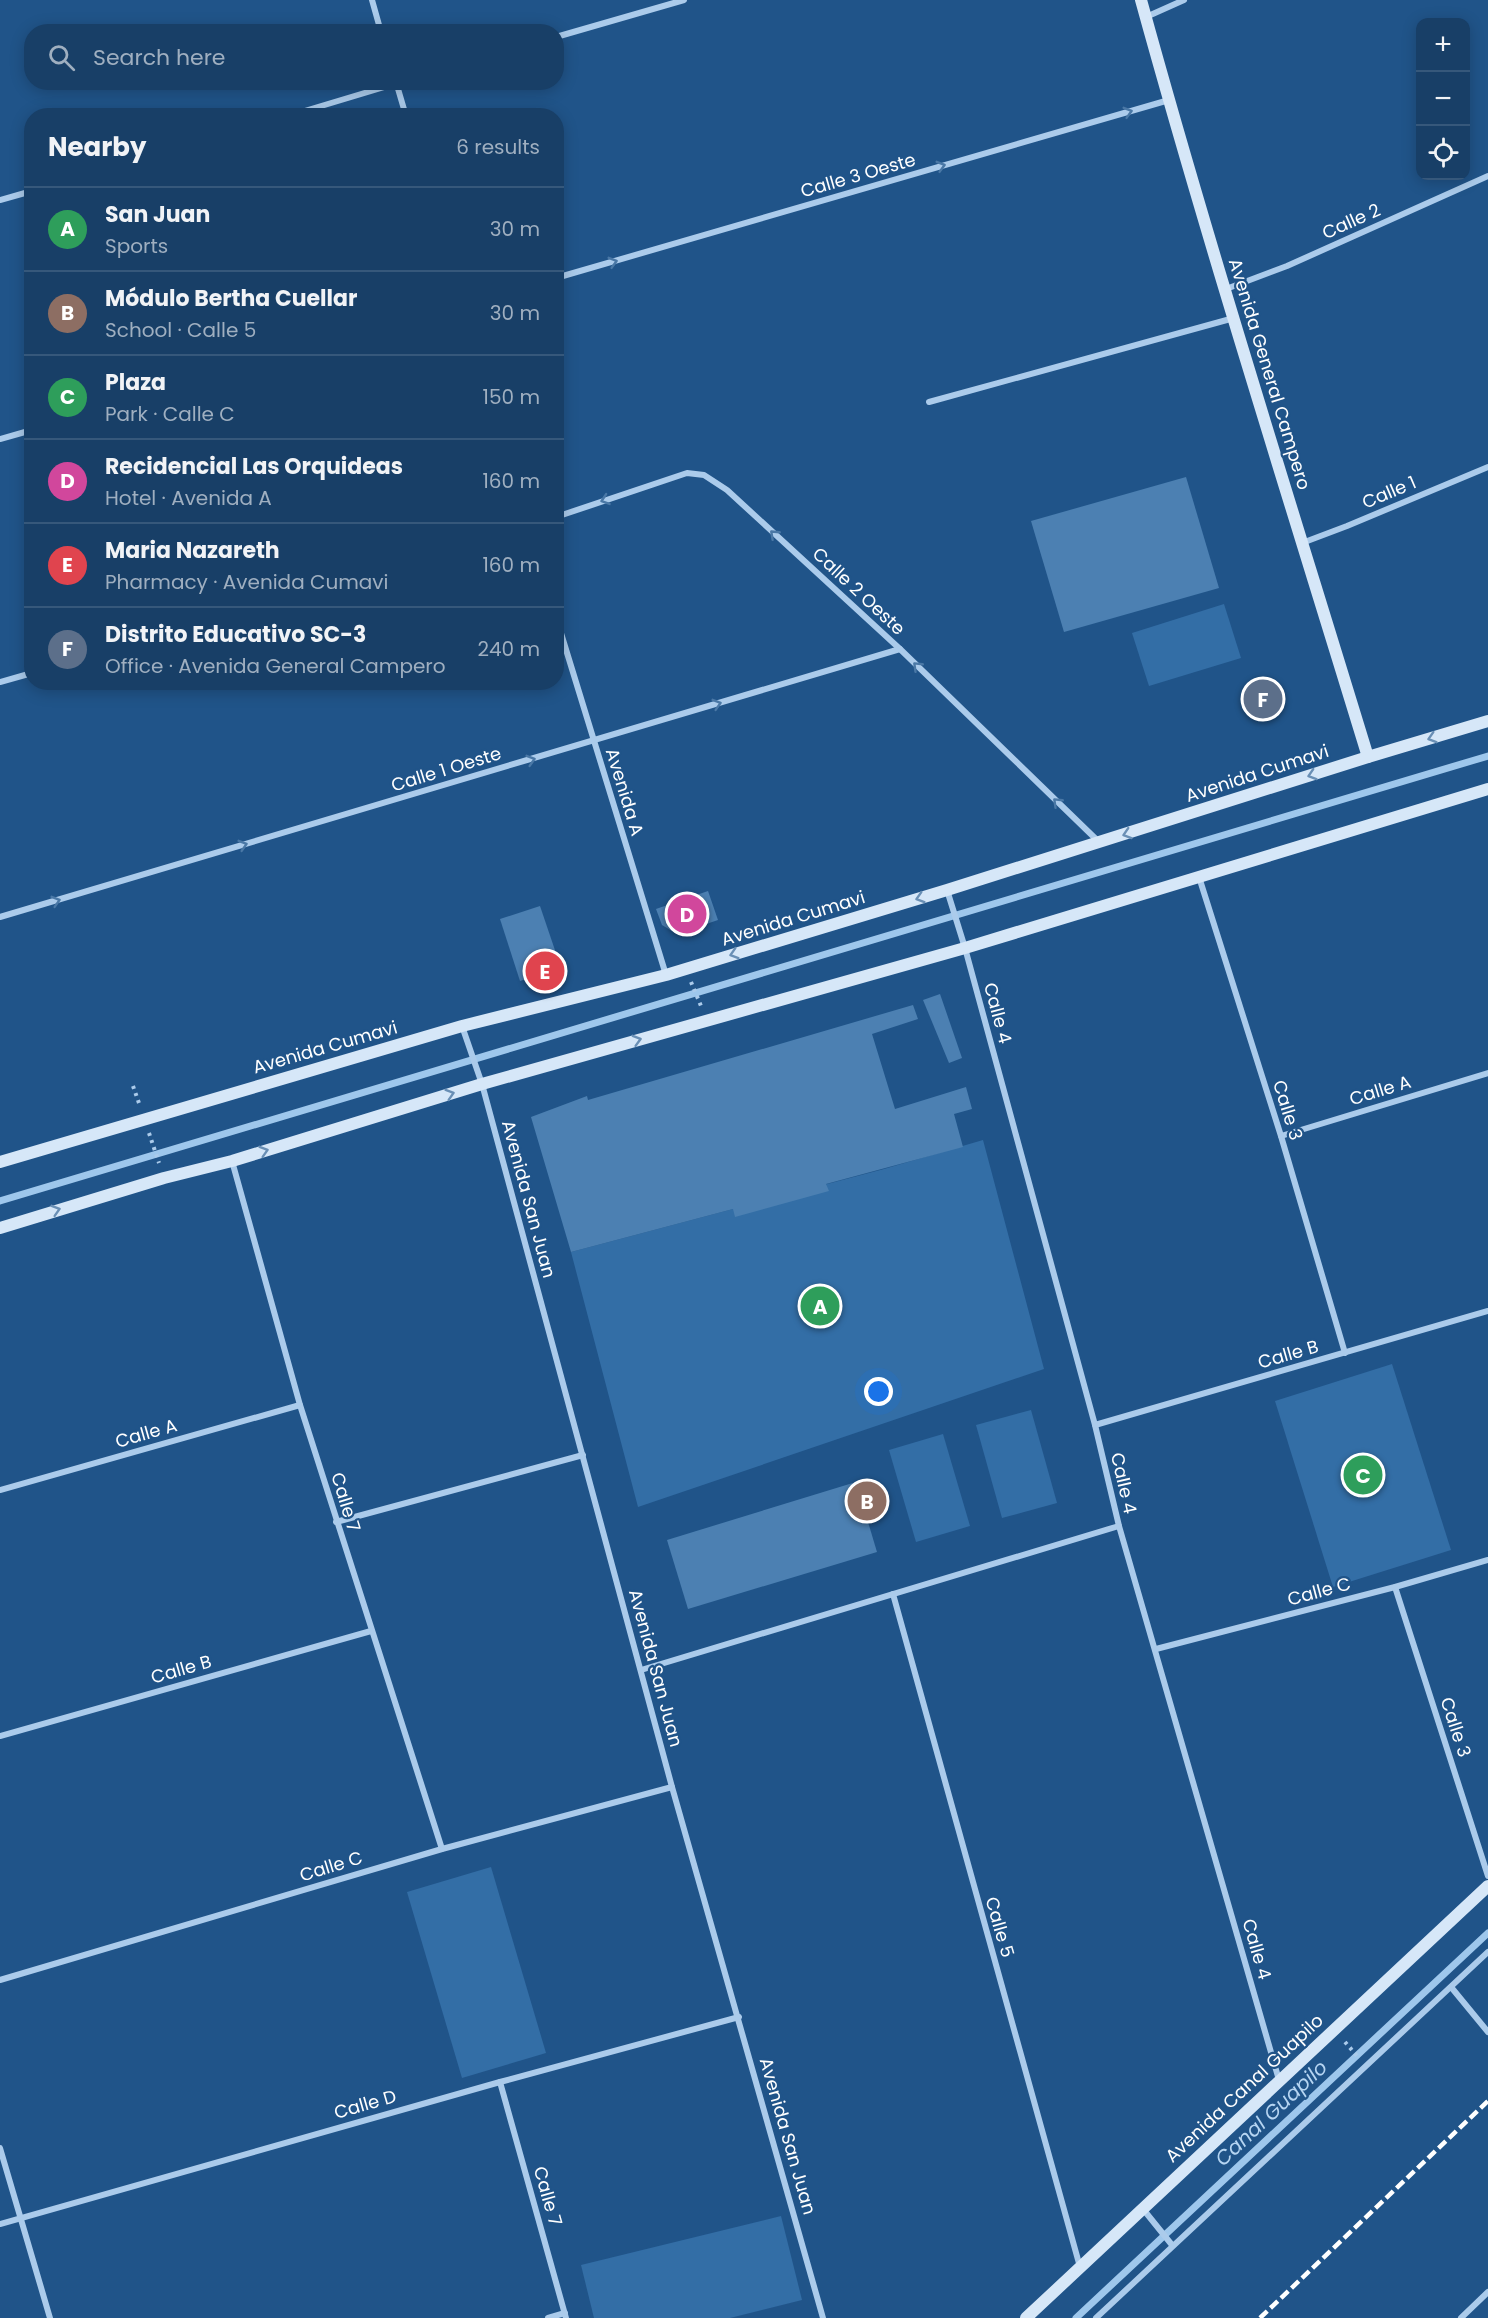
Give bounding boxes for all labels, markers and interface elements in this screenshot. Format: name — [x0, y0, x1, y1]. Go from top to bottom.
map controls — [1416, 18, 1470, 180]
button: + — [1416, 18, 1470, 72]
search box — [24, 24, 564, 90]
icon: search — [45, 41, 78, 74]
text: Search here — [93, 42, 226, 73]
button: − — [1416, 72, 1470, 126]
one-way arrow — [1122, 107, 1133, 119]
button: locate — [1416, 126, 1470, 180]
text: Nearby — [48, 129, 146, 165]
text: 6 results — [456, 133, 540, 161]
street label: Calle 3 Oeste — [797, 147, 919, 203]
one-way arrow — [935, 161, 946, 173]
street label: Calle 2 — [1318, 197, 1384, 245]
text: San Juan — [105, 199, 210, 230]
text: A — [60, 215, 75, 243]
text: 30 m — [490, 215, 540, 243]
text: Sports — [105, 232, 168, 260]
street label: Avenida General Campero — [1223, 255, 1317, 493]
one-way arrow — [607, 257, 618, 269]
text: Módulo Bertha Cuellar — [105, 283, 357, 314]
text: B — [61, 299, 74, 327]
text: 30 m — [490, 299, 540, 327]
text: School · Calle 5 — [105, 316, 256, 344]
text: Plaza — [105, 367, 166, 398]
text: C — [60, 383, 75, 411]
text: 150 m — [483, 383, 540, 411]
text: Park · Calle C — [105, 400, 235, 428]
text: Recidencial Las Orquideas — [105, 451, 403, 482]
text: D — [60, 467, 75, 495]
text: 160 m — [482, 467, 540, 495]
street label: Calle 1 — [1358, 469, 1420, 515]
text: Hotel · Avenida A — [105, 484, 272, 512]
one-way arrow — [600, 493, 611, 506]
one-way arrow — [770, 530, 781, 541]
text: Maria Nazareth — [105, 535, 280, 566]
street label: Calle 2 Oeste — [807, 541, 911, 641]
text: E — [62, 551, 73, 579]
text: 160 m — [482, 551, 540, 579]
text: Pharmacy · Avenida Cumavi — [105, 568, 389, 596]
text: Distrito Educativo SC-3 — [105, 619, 366, 650]
text: F — [62, 635, 73, 663]
text: 240 m — [477, 635, 540, 663]
text: Office · Avenida General Campero — [105, 652, 446, 680]
one-way arrow — [914, 662, 924, 673]
pin: F — [1244, 676, 1282, 722]
one-way arrow — [711, 699, 722, 711]
one-way arrow — [1427, 731, 1438, 743]
street label: Avenida Cumavi — [1182, 738, 1332, 808]
street label: Calle 1 Oeste — [388, 740, 504, 798]
street label: Avenida A — [600, 745, 650, 839]
one-way arrow — [525, 755, 535, 767]
one-way arrow — [1307, 767, 1318, 780]
one-way arrow — [1053, 799, 1064, 810]
one-way arrow — [1122, 827, 1133, 839]
one-way arrow — [237, 840, 248, 852]
street label: Avenida Cumavi — [718, 884, 868, 952]
one-way arrow — [915, 891, 926, 903]
pin: D — [668, 892, 706, 936]
one-way arrow — [50, 896, 61, 908]
one-way arrow — [729, 947, 740, 959]
pin: E — [526, 948, 564, 994]
street label: Calle 4 — [978, 980, 1018, 1046]
street label: Avenida Cumavi — [250, 1014, 400, 1080]
one-way arrow — [632, 1035, 642, 1047]
street label: Calle A — [1346, 1069, 1414, 1111]
street label: Calle 3 — [1267, 1077, 1309, 1143]
one-way arrow — [444, 1089, 455, 1101]
street label: Avenida San Juan — [496, 1117, 562, 1281]
one-way arrow — [258, 1146, 269, 1158]
one-way arrow — [50, 1205, 61, 1218]
pin: A — [800, 1284, 840, 1328]
street label: Calle B — [1255, 1333, 1321, 1375]
your location — [864, 1377, 893, 1406]
street label: Calle A — [112, 1412, 180, 1454]
street label: Calle 4 — [1105, 1450, 1143, 1516]
pin: C — [1344, 1452, 1382, 1498]
street label: Calle 7 — [325, 1469, 367, 1535]
pin: B — [848, 1478, 886, 1524]
street label: Calle C — [1284, 1571, 1354, 1611]
street label: Avenida San Juan — [623, 1586, 689, 1750]
street label: Calle B — [148, 1648, 214, 1690]
street label: Calle 3 — [1435, 1694, 1477, 1760]
street label: Calle C — [296, 1845, 366, 1887]
street label: Calle 5 — [979, 1894, 1021, 1960]
street label: Calle 4 — [1236, 1916, 1278, 1982]
street label: Avenida Canal Guapilo — [1161, 2009, 1327, 2167]
street label: Avenida San Juan — [754, 2055, 822, 2217]
water label: Canal Guapilo — [1210, 2055, 1332, 2171]
street label: Calle D — [331, 2083, 399, 2125]
street label: Calle 7 — [528, 2163, 568, 2229]

